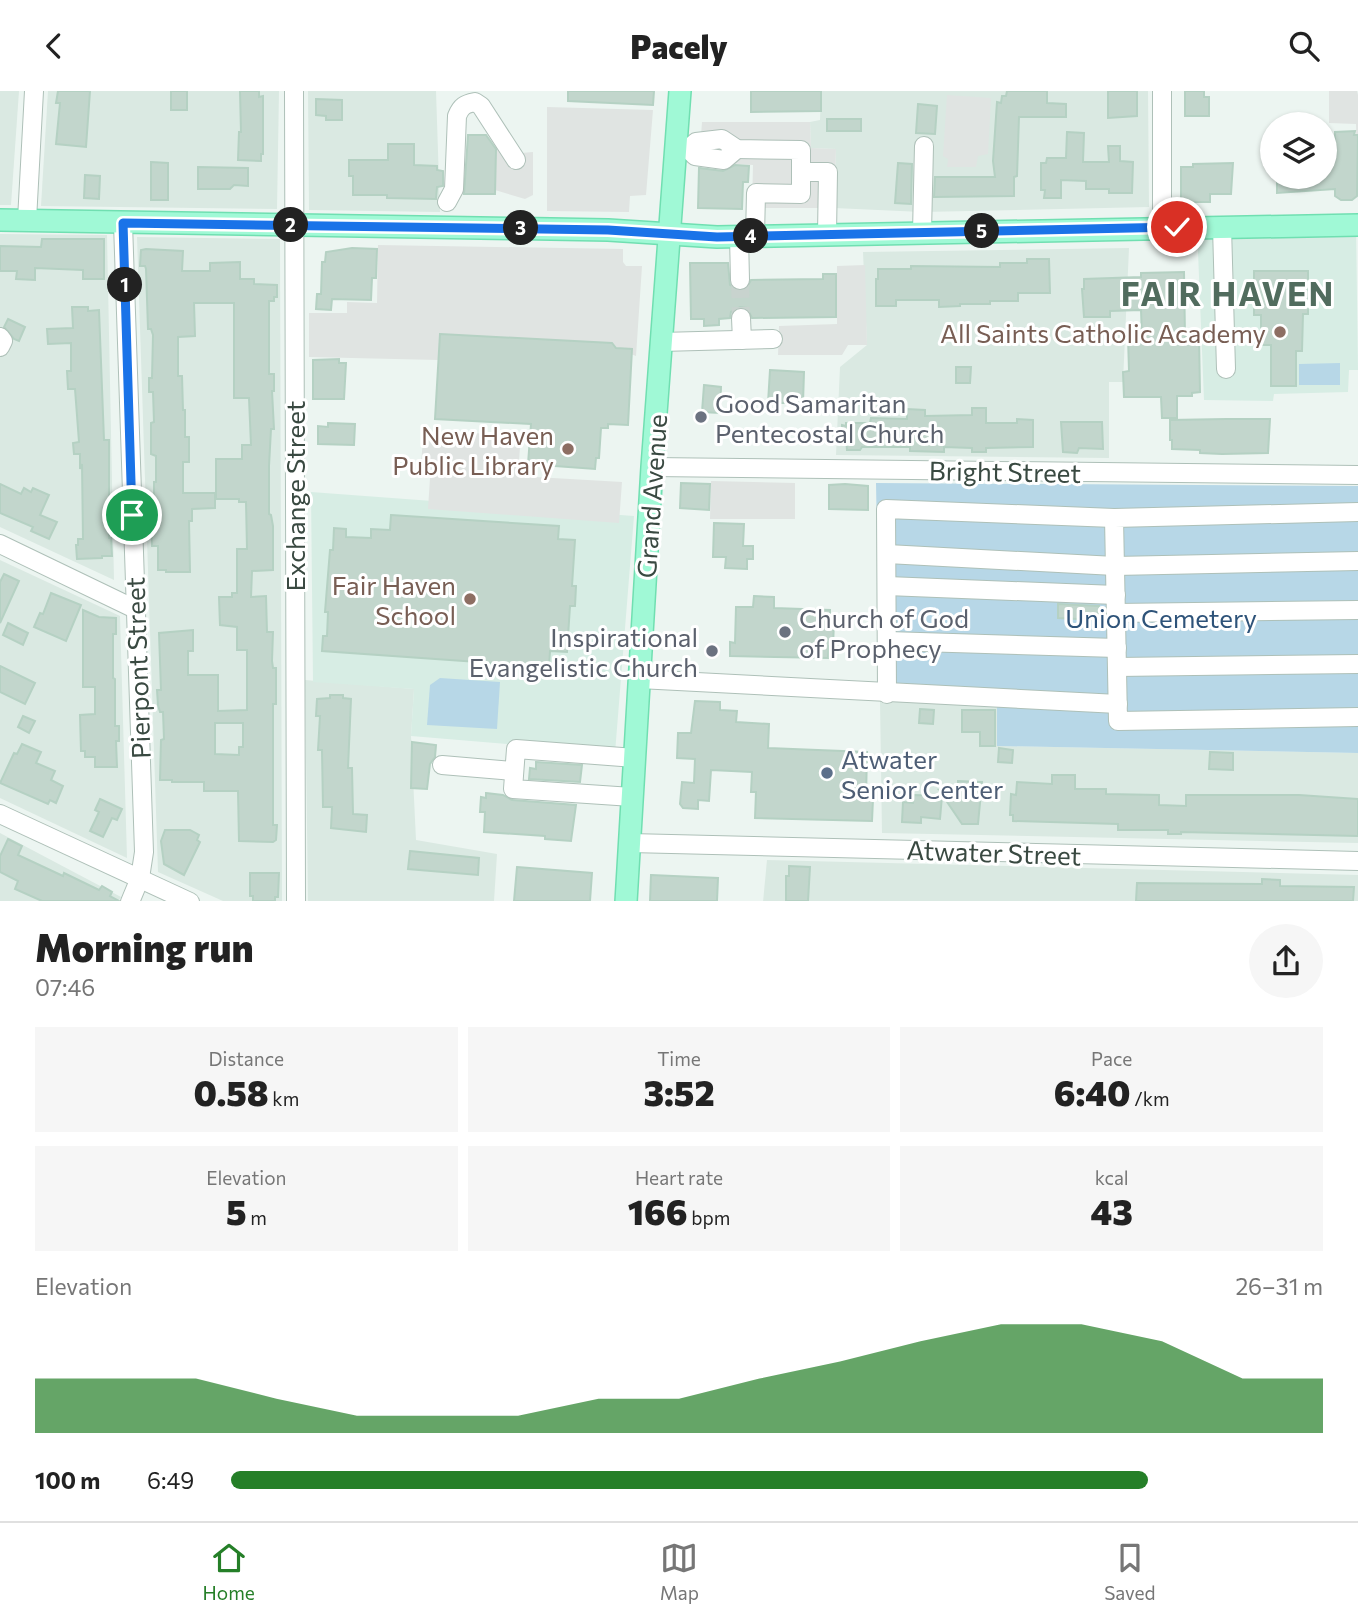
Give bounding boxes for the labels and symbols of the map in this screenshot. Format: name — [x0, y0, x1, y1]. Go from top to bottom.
pin — [1147, 197, 1207, 257]
pin: 2 — [274, 207, 308, 243]
pin: 3 — [504, 211, 538, 245]
pin: 5 — [964, 213, 1000, 249]
pin: 4 — [734, 219, 768, 253]
pin: 1 — [108, 267, 142, 303]
district label: FAIR HAVEN — [1121, 272, 1335, 313]
place label: All Saints Catholic Academy — [940, 317, 1266, 348]
marker: All Saints Catholic Academy — [1272, 324, 1288, 340]
place label: Good Samaritan Pentecostal Church — [715, 387, 944, 448]
street label: Exchange Street — [279, 401, 310, 591]
marker: Good Samaritan Pentecostal Church — [693, 409, 709, 425]
street label: Grand Avenue — [630, 413, 672, 579]
place label: New Haven Public Library — [392, 419, 554, 480]
marker: New Haven Public Library — [560, 441, 576, 457]
street label: Bright Street — [929, 454, 1081, 488]
pin — [102, 485, 162, 545]
place label: Fair Haven School — [332, 569, 456, 630]
street label: Pierpont Street — [118, 576, 156, 760]
marker: Fair Haven School — [462, 591, 478, 607]
place label: Church of God of Prophecy — [799, 602, 969, 663]
park label: Union Cemetery — [1065, 602, 1257, 633]
place label: Inspirational Evangelistic Church — [469, 621, 698, 682]
marker: Church of God of Prophecy — [777, 624, 793, 640]
marker: Inspirational Evangelistic Church — [704, 643, 720, 659]
place label: Atwater Senior Center — [841, 743, 1003, 804]
marker: Atwater Senior Center — [819, 765, 835, 781]
street label: Atwater Street — [906, 833, 1082, 871]

